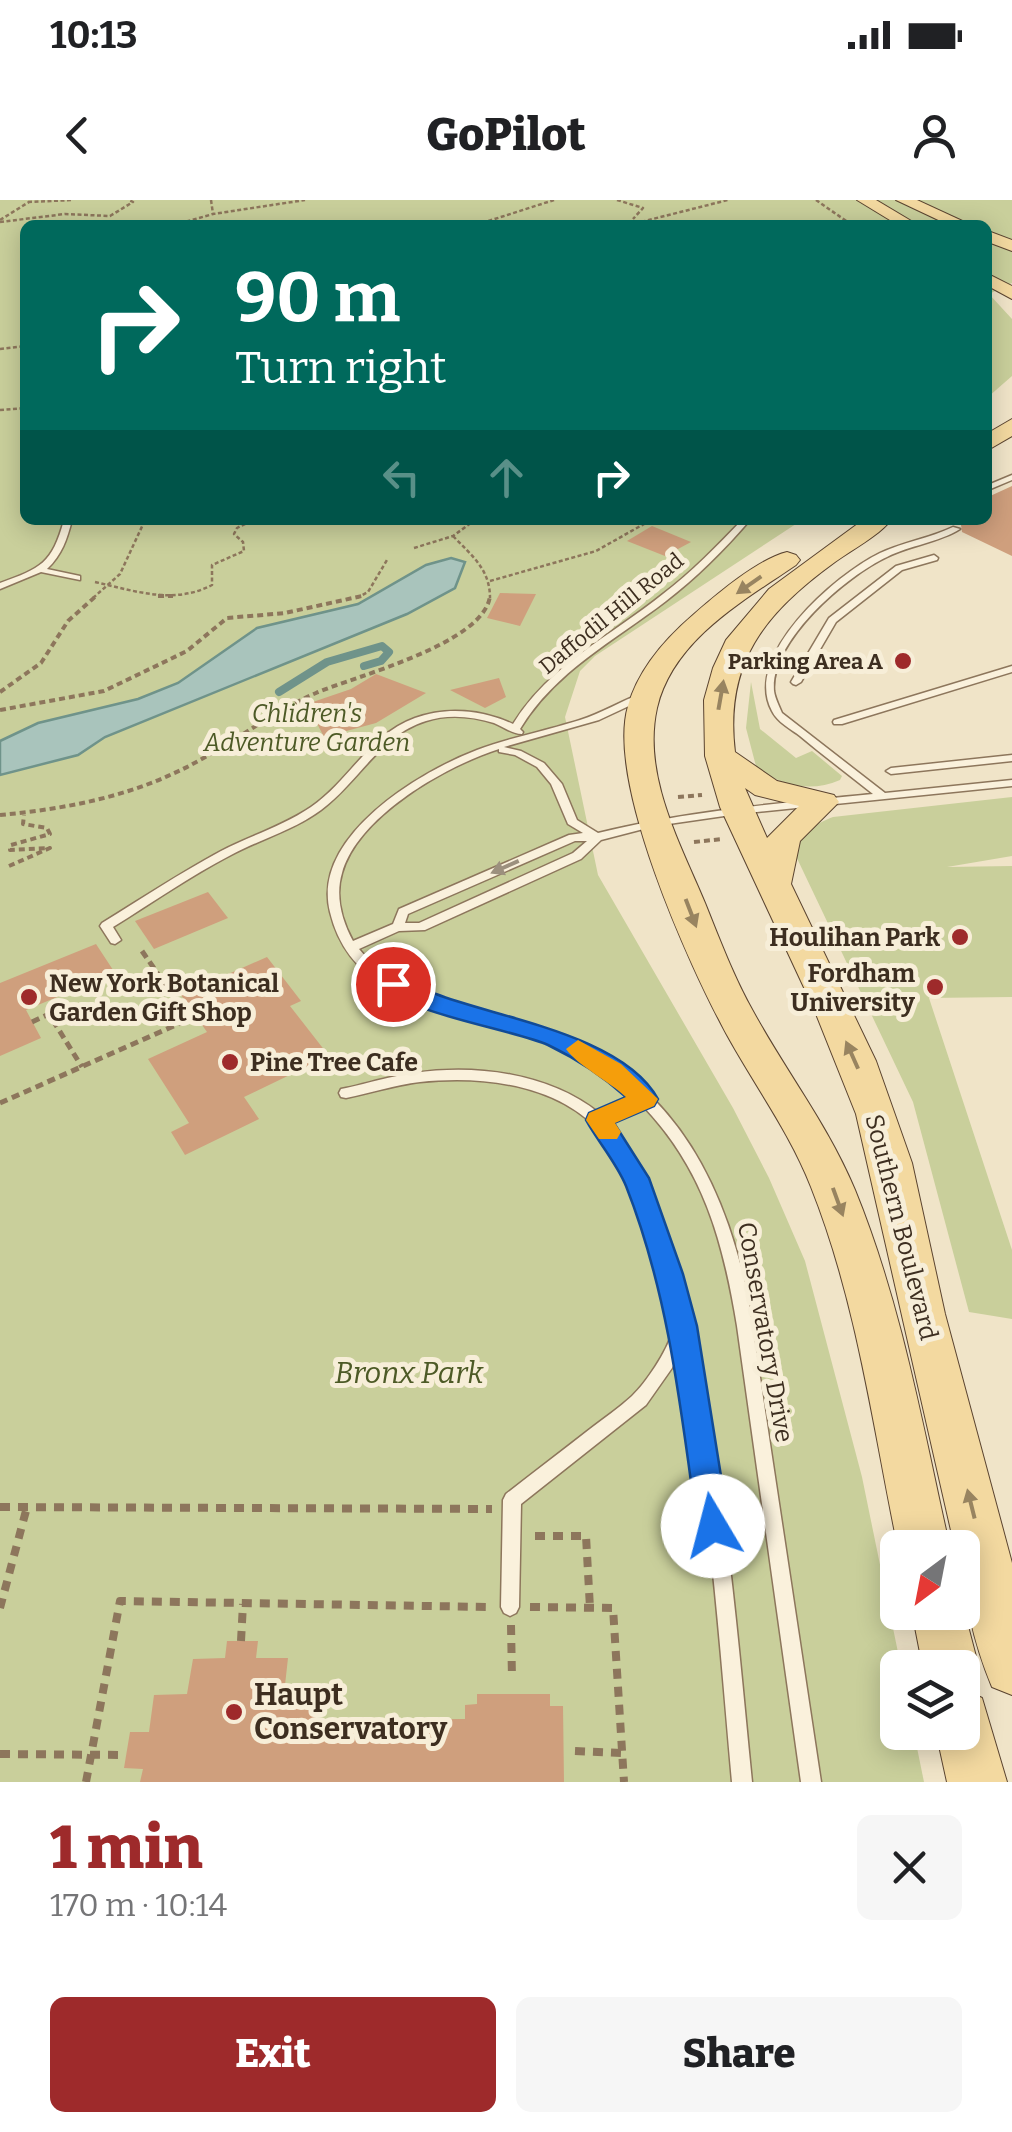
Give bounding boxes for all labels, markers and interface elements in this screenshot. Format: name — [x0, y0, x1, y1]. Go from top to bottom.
text: 10:13 — [50, 12, 138, 58]
icon: back — [50, 108, 105, 163]
text: GoPilot — [426, 108, 586, 162]
icon: person — [907, 108, 962, 163]
text: 90 m — [235, 256, 400, 340]
icon: right — [70, 260, 200, 390]
text: Turn right — [235, 341, 447, 395]
icon: left — [374, 450, 429, 505]
icon: ahead — [479, 450, 534, 505]
icon: right — [584, 450, 639, 505]
street label: Daffodil Hill Road — [534, 547, 689, 680]
one-way arrow — [736, 575, 763, 594]
place label: Parking Area A — [728, 648, 883, 675]
marker: Parking Area A — [892, 650, 914, 672]
one-way arrow — [714, 679, 729, 711]
park label: Chlidren's Adventure Garden — [203, 699, 410, 758]
one-way arrow — [490, 859, 520, 875]
one-way arrow — [683, 899, 699, 929]
place label: Houlihan Park — [769, 923, 940, 953]
marker: Houlihan Park — [949, 926, 971, 948]
pin — [351, 942, 436, 1027]
icon: arrive — [366, 957, 421, 1012]
place label: Fordham University — [790, 959, 915, 1018]
place label: New York Botanical Garden Gift Shop — [49, 969, 279, 1028]
marker: Fordham University — [924, 976, 946, 998]
marker: New York Botanical Garden Gift Shop — [18, 986, 40, 1008]
one-way arrow — [844, 1040, 860, 1070]
place label: Pine Tree Cafe — [250, 1048, 418, 1078]
marker: Pine Tree Cafe — [219, 1051, 241, 1073]
street label: Southern Boulevard — [858, 1111, 944, 1344]
one-way arrow — [831, 1188, 846, 1218]
street label: Conservatory Drive — [731, 1220, 799, 1445]
park label: Bronx Park — [335, 1355, 484, 1391]
position arrow — [661, 1474, 765, 1578]
one-way arrow — [962, 1488, 978, 1519]
north arrow — [880, 1530, 980, 1630]
map controls — [880, 1530, 980, 1750]
button: layers — [880, 1650, 980, 1750]
place label: Haupt Conservatory — [254, 1677, 448, 1747]
marker: Haupt Conservatory — [223, 1701, 245, 1723]
text: 1 min — [50, 1812, 203, 1884]
button: close — [857, 1815, 962, 1920]
text: 170 m · 10:14 — [50, 1886, 227, 1924]
button: Exit — [50, 1997, 496, 2112]
button: Share — [516, 1997, 962, 2112]

